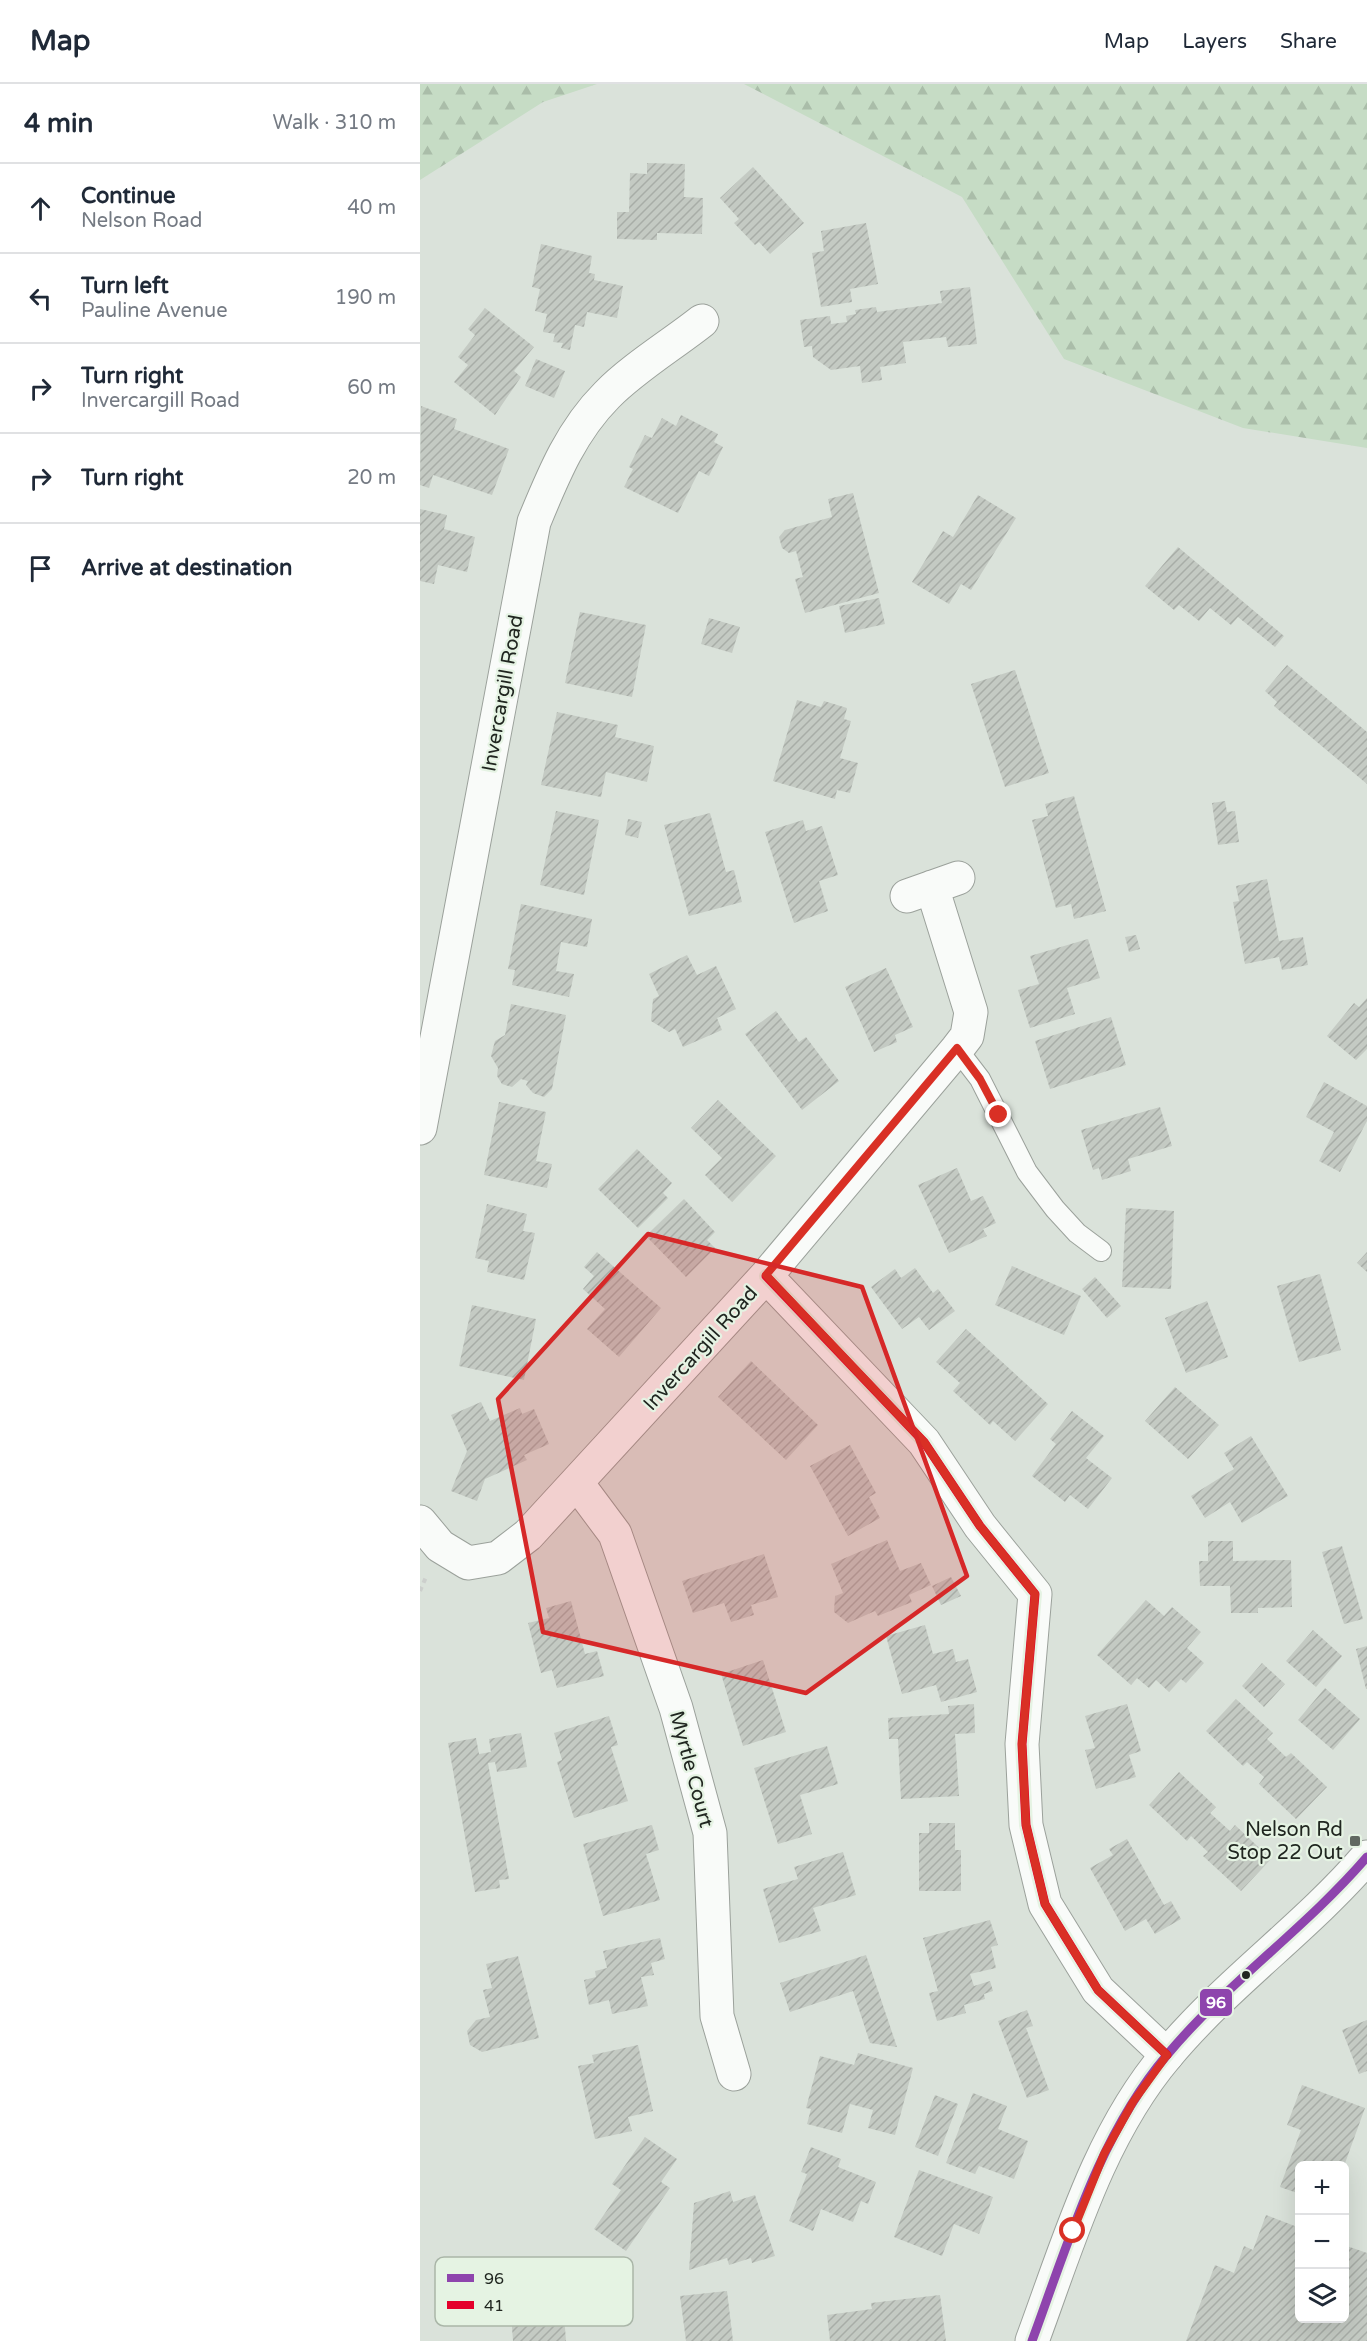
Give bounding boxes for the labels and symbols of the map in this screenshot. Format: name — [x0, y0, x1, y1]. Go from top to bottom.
street label: Invercargill Road — [477, 613, 529, 774]
route end — [985, 1101, 1011, 1127]
street label: Invercargill Road — [639, 1282, 763, 1416]
street label: Myrtle Court — [664, 1708, 718, 1831]
place label: Nelson Rd Stop 22 Out — [1227, 1818, 1343, 1865]
marker: Nelson Rd Stop 22 Out — [1348, 1834, 1362, 1848]
unlabelled marker — [1240, 1969, 1252, 1981]
line badge: 96 — [1199, 1988, 1233, 2017]
text: 96 — [1206, 1993, 1226, 2013]
route start — [1059, 2217, 1085, 2243]
legend — [435, 2257, 633, 2326]
text: 96 — [484, 2269, 504, 2289]
text: 41 — [484, 2296, 504, 2316]

